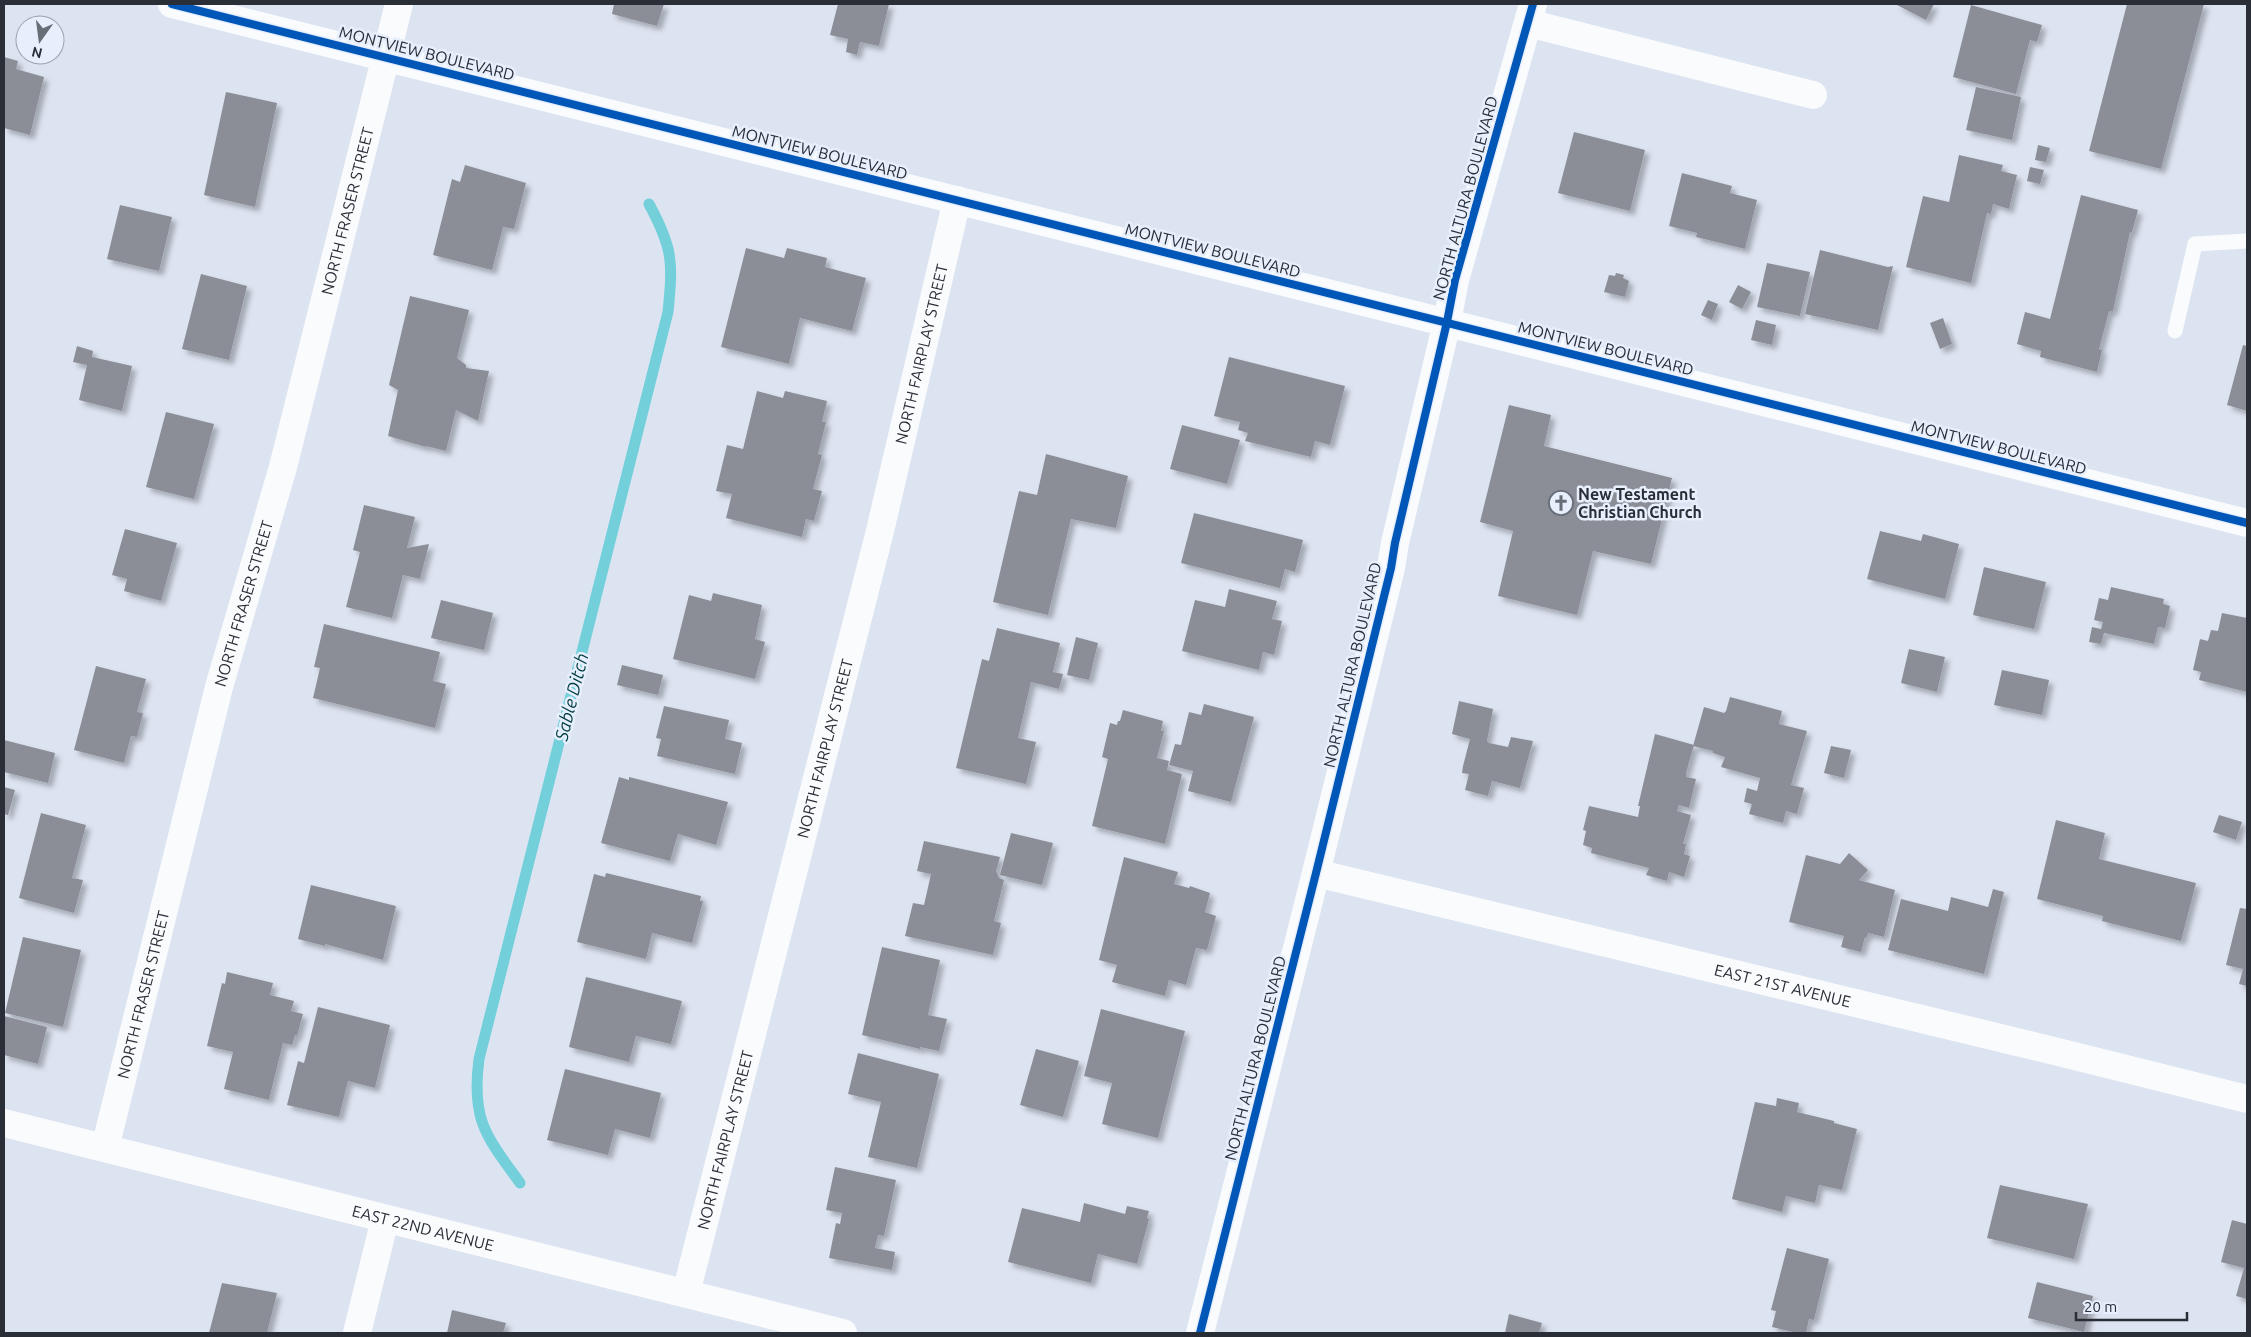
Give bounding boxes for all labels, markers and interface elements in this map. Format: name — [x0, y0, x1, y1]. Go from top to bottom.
north arrow — [15, 15, 65, 65]
street label: MONTVIEW BOULEVARD — [337, 22, 517, 84]
text: N — [30, 44, 44, 62]
street label: NORTH ALTURA BOULEVARD — [1429, 94, 1501, 302]
street label: MONTVIEW BOULEVARD — [730, 121, 910, 183]
street label: NORTH FRASER STREET — [317, 125, 377, 297]
street label: MONTVIEW BOULEVARD — [1123, 219, 1303, 281]
street label: NORTH FAIRPLAY STREET — [892, 262, 951, 446]
street label: MONTVIEW BOULEVARD — [1516, 317, 1696, 379]
street label: MONTVIEW BOULEVARD — [1909, 416, 2089, 478]
place label: New Testament Christian Church — [1578, 485, 1702, 521]
church icon: New Testament Christian Church — [1548, 490, 1574, 516]
street label: NORTH FRASER STREET — [211, 518, 276, 689]
street label: NORTH ALTURA BOULEVARD — [1320, 560, 1384, 770]
water label: Sable Ditch — [550, 651, 592, 743]
street label: NORTH FAIRPLAY STREET — [793, 657, 856, 840]
street label: NORTH FRASER STREET — [114, 909, 172, 1080]
street label: NORTH ALTURA BOULEVARD — [1221, 954, 1289, 1162]
street label: EAST 21ST AVENUE — [1713, 960, 1853, 1011]
street label: NORTH FAIRPLAY STREET — [694, 1048, 756, 1231]
street label: EAST 22ND AVENUE — [350, 1202, 496, 1254]
scale bar — [2076, 1290, 2187, 1322]
text: 20 m — [2084, 1298, 2117, 1315]

